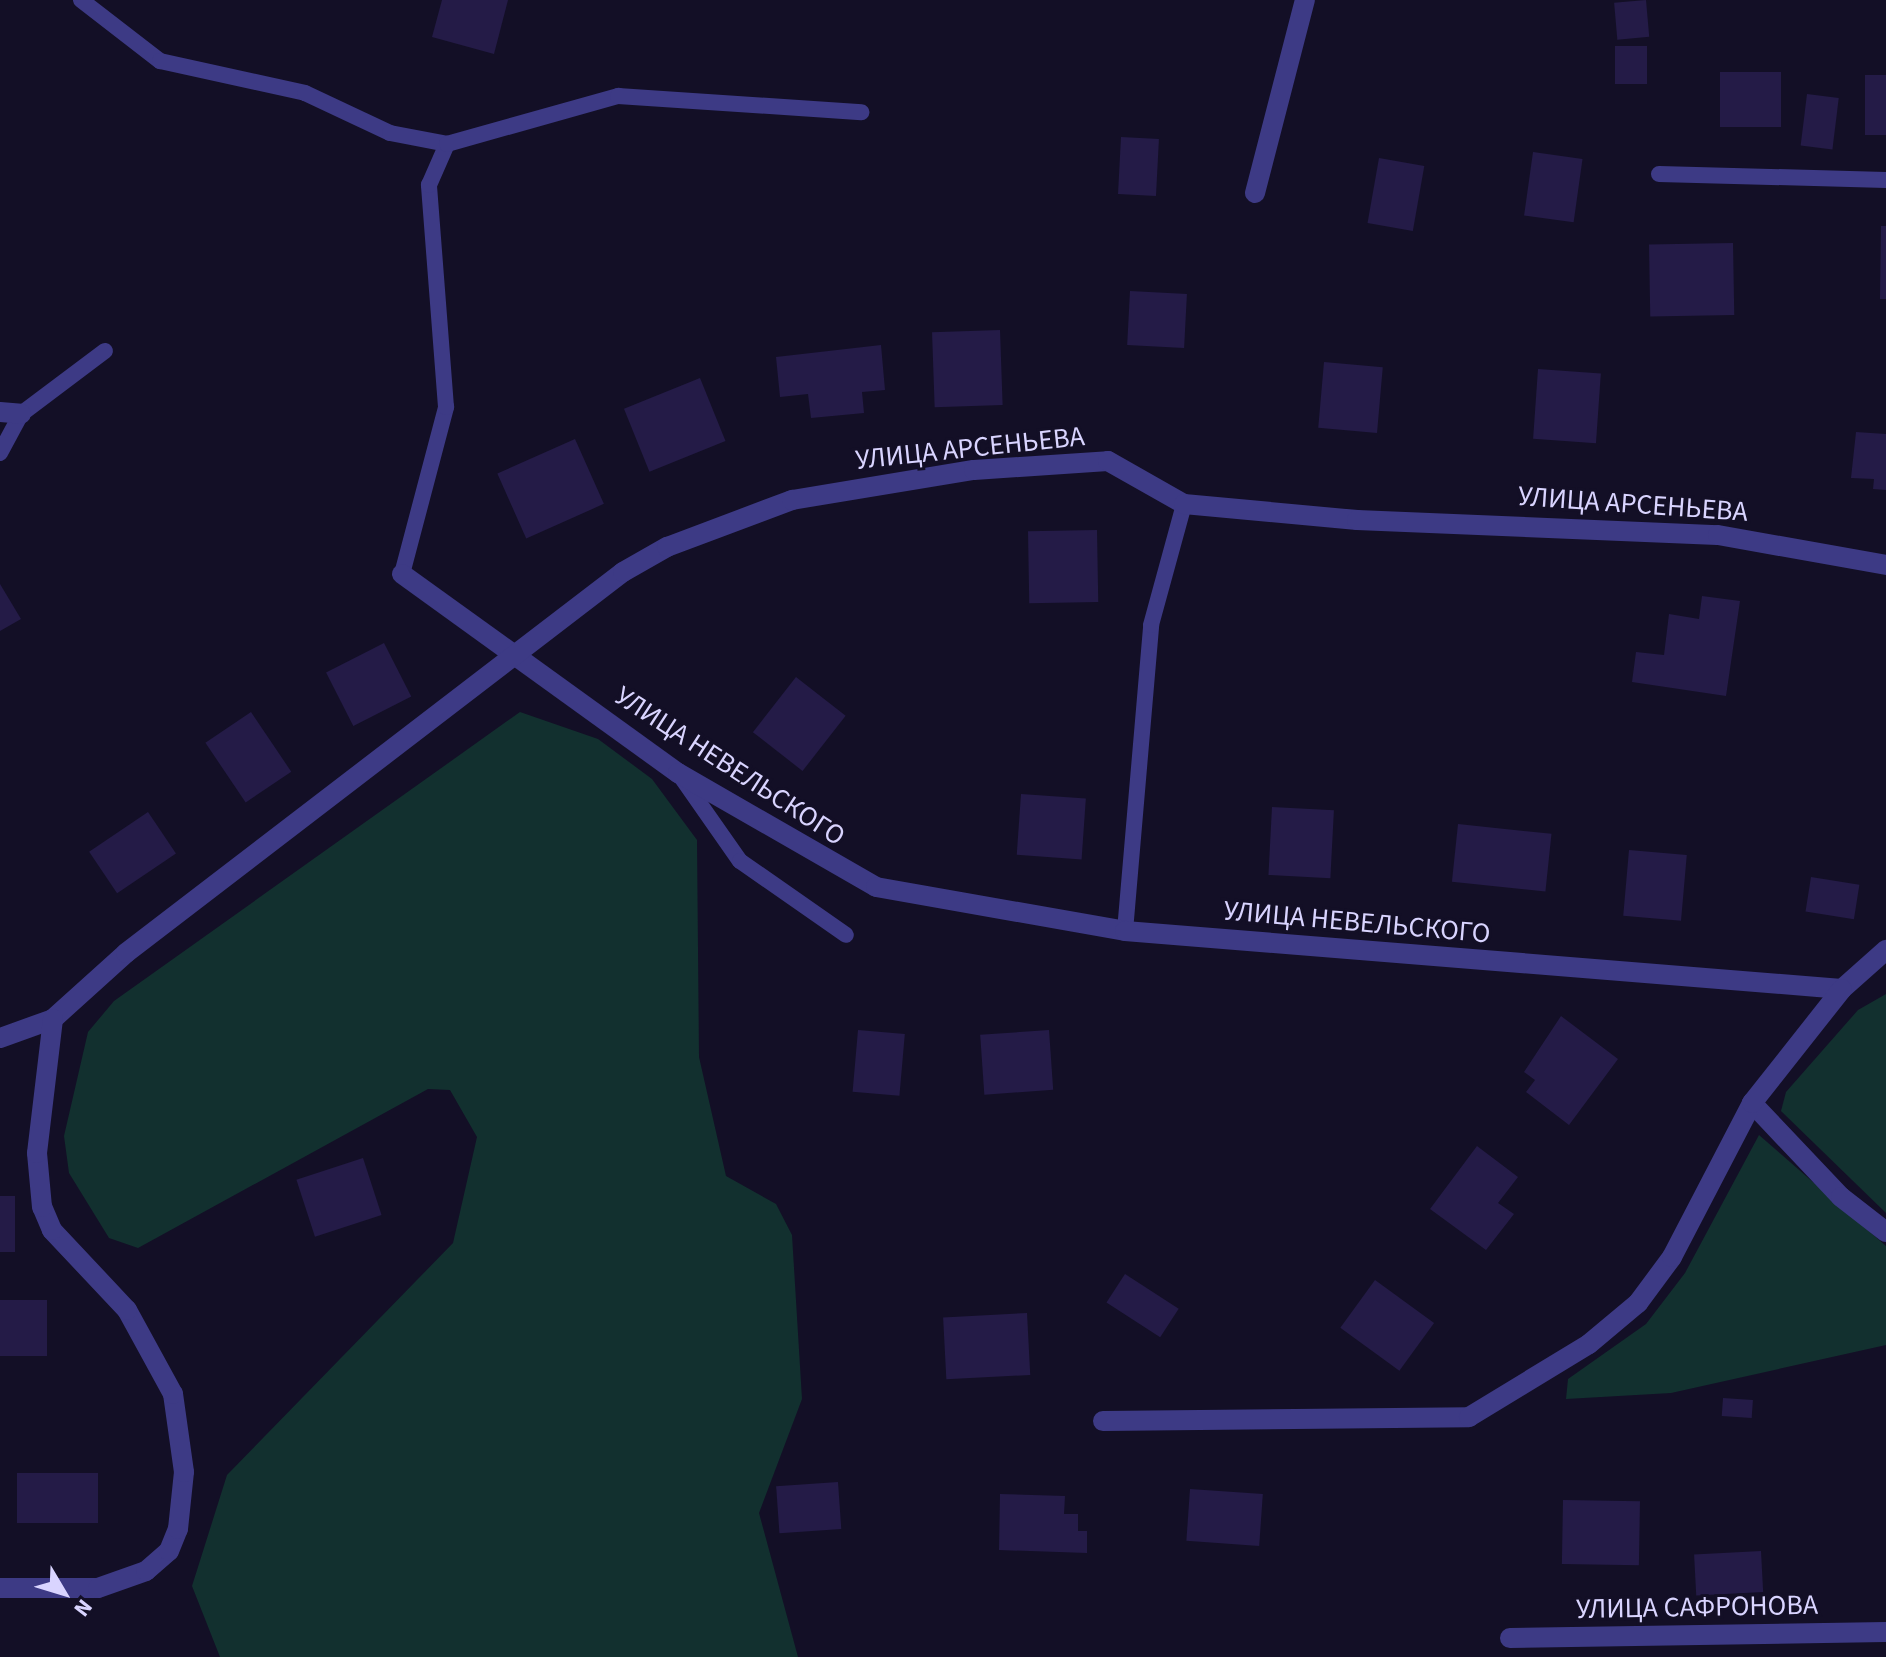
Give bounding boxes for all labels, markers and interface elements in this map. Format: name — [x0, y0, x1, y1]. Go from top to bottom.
street label: УЛИЦА АРСЕНЬЕВА — [854, 419, 1086, 477]
street label: УЛИЦА АРСЕНЬЕВА — [1517, 479, 1749, 529]
street label: УЛИЦА НЕВЕЛЬСКОГО — [609, 679, 851, 853]
street label: УЛИЦА НЕВЕЛЬСКОГО — [1222, 894, 1492, 950]
north arrow — [24, 1553, 104, 1633]
street label: УЛИЦА САФРОНОВА — [1576, 1588, 1818, 1626]
text: N — [66, 1592, 100, 1623]

